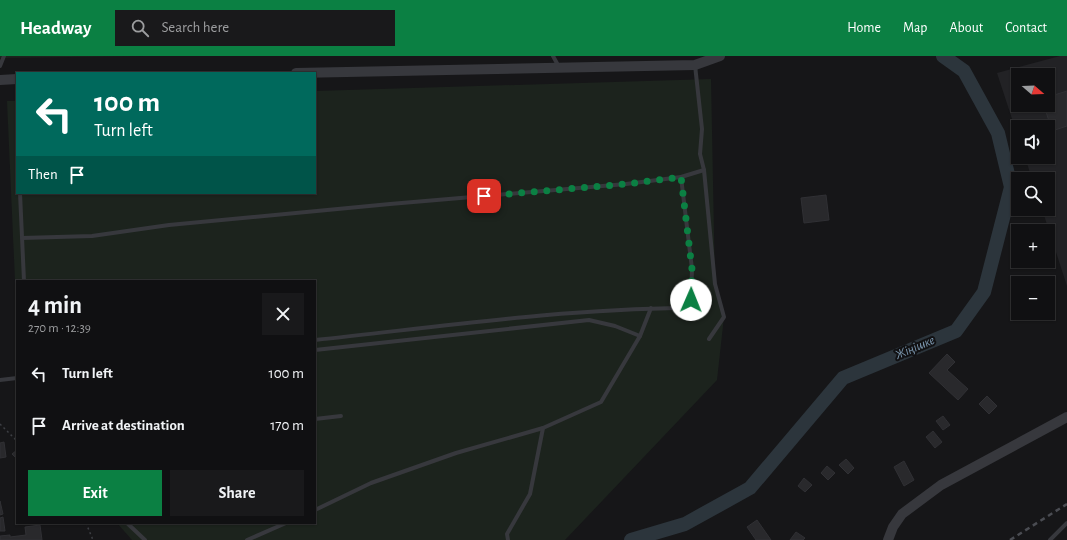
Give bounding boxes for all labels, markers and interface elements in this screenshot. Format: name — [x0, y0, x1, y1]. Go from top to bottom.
search box — [115, 10, 395, 46]
icon: search — [129, 17, 151, 39]
text: Headway — [20, 19, 91, 38]
text: Search here — [161, 20, 229, 35]
text: Home — [847, 21, 881, 35]
text: Map — [903, 21, 927, 35]
text: About — [949, 21, 983, 35]
text: Contact — [1005, 21, 1047, 35]
north arrow — [1011, 68, 1055, 112]
map controls — [1011, 68, 1055, 320]
icon: left — [28, 88, 80, 140]
text: 100 m — [94, 89, 160, 117]
button: sound — [1011, 120, 1055, 164]
text: Turn left — [94, 122, 153, 140]
icon: arrive — [66, 164, 88, 186]
text: Then — [28, 167, 58, 182]
button: search — [1011, 172, 1055, 216]
pin — [467, 179, 501, 213]
icon: arrive — [473, 185, 495, 207]
button: + — [1011, 224, 1055, 268]
button: − — [1011, 276, 1055, 320]
position arrow — [670, 279, 712, 321]
button: close — [262, 293, 304, 335]
text: 4 min — [28, 294, 82, 318]
text: 270 m · 12:39 — [28, 322, 91, 335]
water label: Жіңішке — [893, 334, 937, 362]
icon: left — [28, 363, 50, 385]
text: Turn left — [62, 366, 113, 381]
text: 100 m — [269, 366, 304, 381]
icon: arrive — [28, 415, 50, 437]
text: Arrive at destination — [62, 418, 185, 433]
text: 170 m — [270, 418, 304, 433]
button: Exit — [28, 470, 162, 516]
button: Share — [170, 470, 304, 516]

